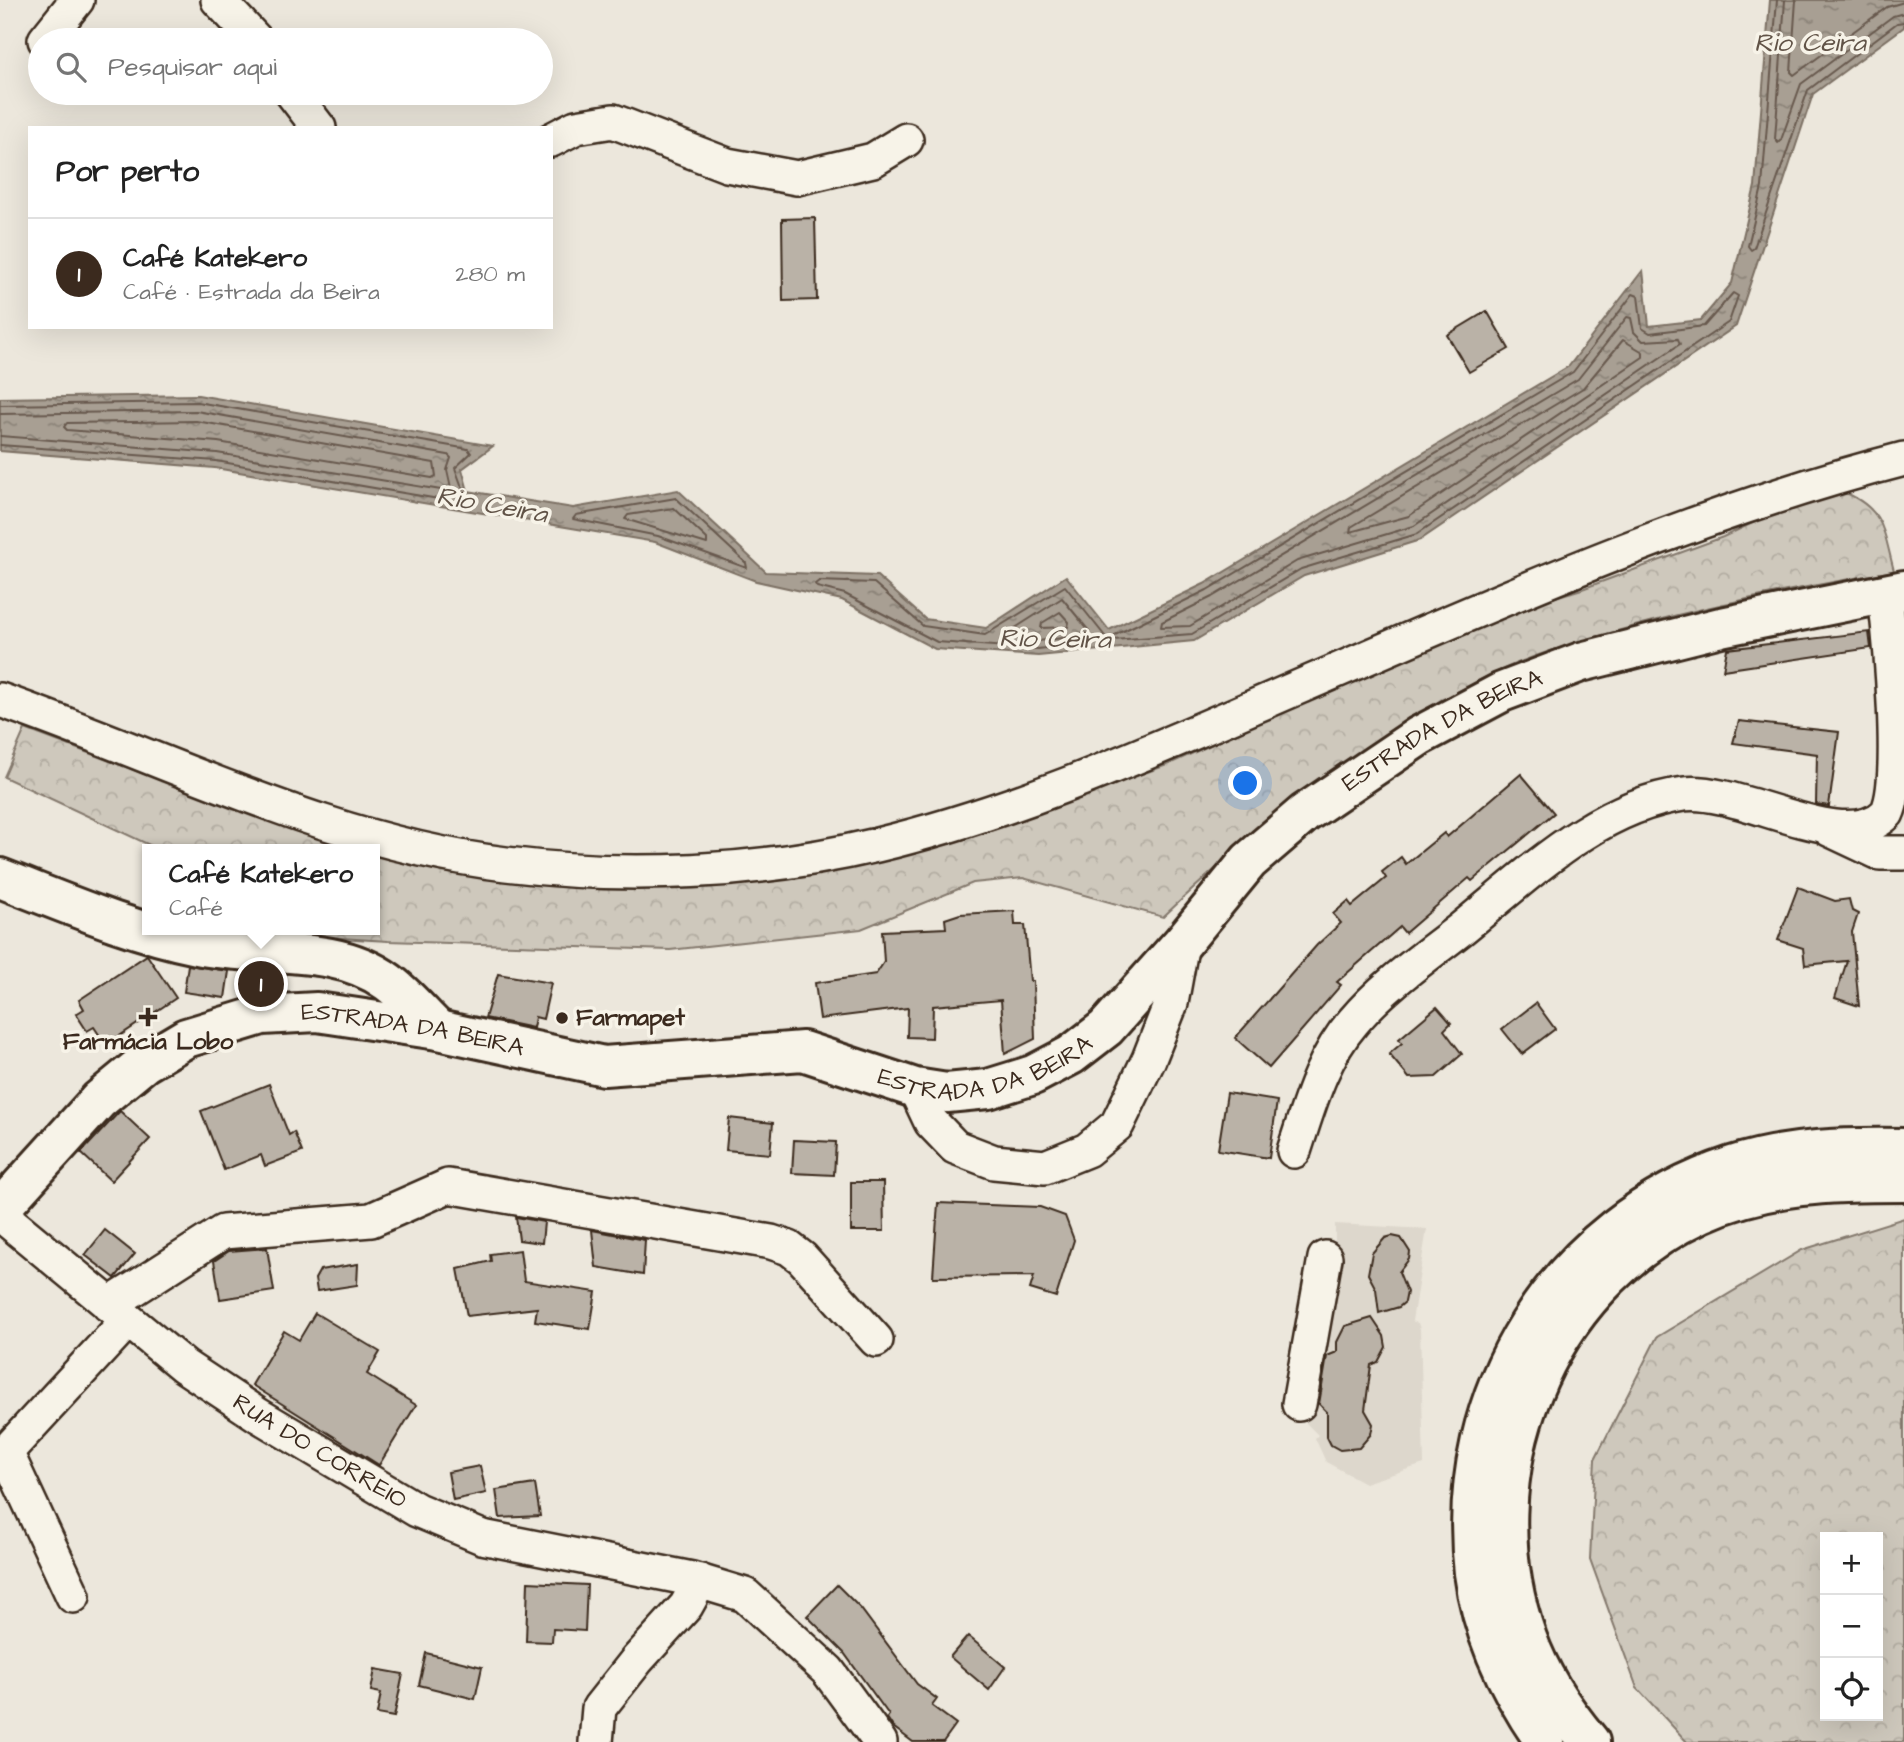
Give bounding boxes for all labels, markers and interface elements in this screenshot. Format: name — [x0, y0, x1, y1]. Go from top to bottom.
water label: Rio Ceira — [1754, 25, 1868, 61]
search box — [28, 28, 553, 105]
icon: search — [52, 48, 90, 86]
text: Pesquisar aqui — [108, 49, 277, 85]
text: Por perto — [56, 151, 199, 193]
text: Café Katekero — [123, 240, 307, 276]
text: 1 — [78, 258, 80, 290]
text: 280 m — [455, 258, 525, 290]
text: Café · Estrada da Beira — [123, 276, 380, 308]
water label: Rio Ceira — [434, 478, 552, 533]
water label: Rio Ceira — [999, 620, 1113, 658]
street label: ESTRADA DA BEIRA — [1335, 661, 1547, 800]
your location — [1228, 766, 1262, 800]
popup — [142, 844, 380, 935]
text: Café Katekero — [169, 856, 353, 892]
text: Café — [169, 892, 223, 924]
pin: 1 — [238, 958, 284, 1010]
street label: ESTRADA DA BEIRA — [300, 995, 527, 1065]
place label: Farmapet — [576, 1001, 685, 1035]
marker: Farmácia Lobo — [140, 1009, 156, 1025]
marker: Farmapet — [554, 1010, 570, 1026]
place label: Farmácia Lobo — [63, 1025, 234, 1059]
street label: ESTRADA DA BEIRA — [873, 1027, 1100, 1111]
street label: RUA DO CORREIO — [226, 1386, 413, 1517]
map controls — [1820, 1532, 1883, 1721]
button: + — [1820, 1532, 1883, 1595]
button: − — [1820, 1595, 1883, 1658]
button: locate — [1820, 1658, 1883, 1721]

